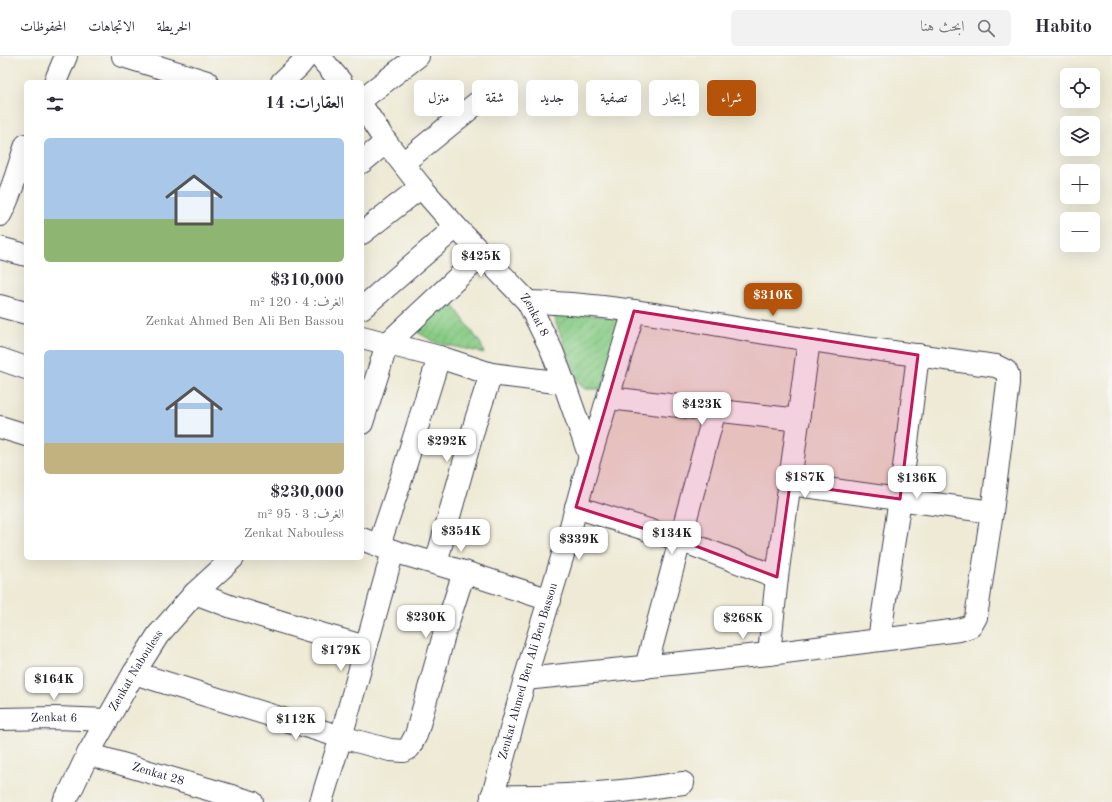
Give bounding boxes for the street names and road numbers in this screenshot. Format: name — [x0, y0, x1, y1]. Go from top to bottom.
street label: Zenkat 8 — [518, 292, 550, 339]
street label: Zenkat Ahmed Ben Ali Ben Bassou — [497, 581, 560, 761]
street label: Zenkat Nabouless — [107, 628, 165, 713]
street label: Zenkat 6 — [31, 712, 78, 725]
street label: Zenkat 28 — [131, 761, 185, 788]

